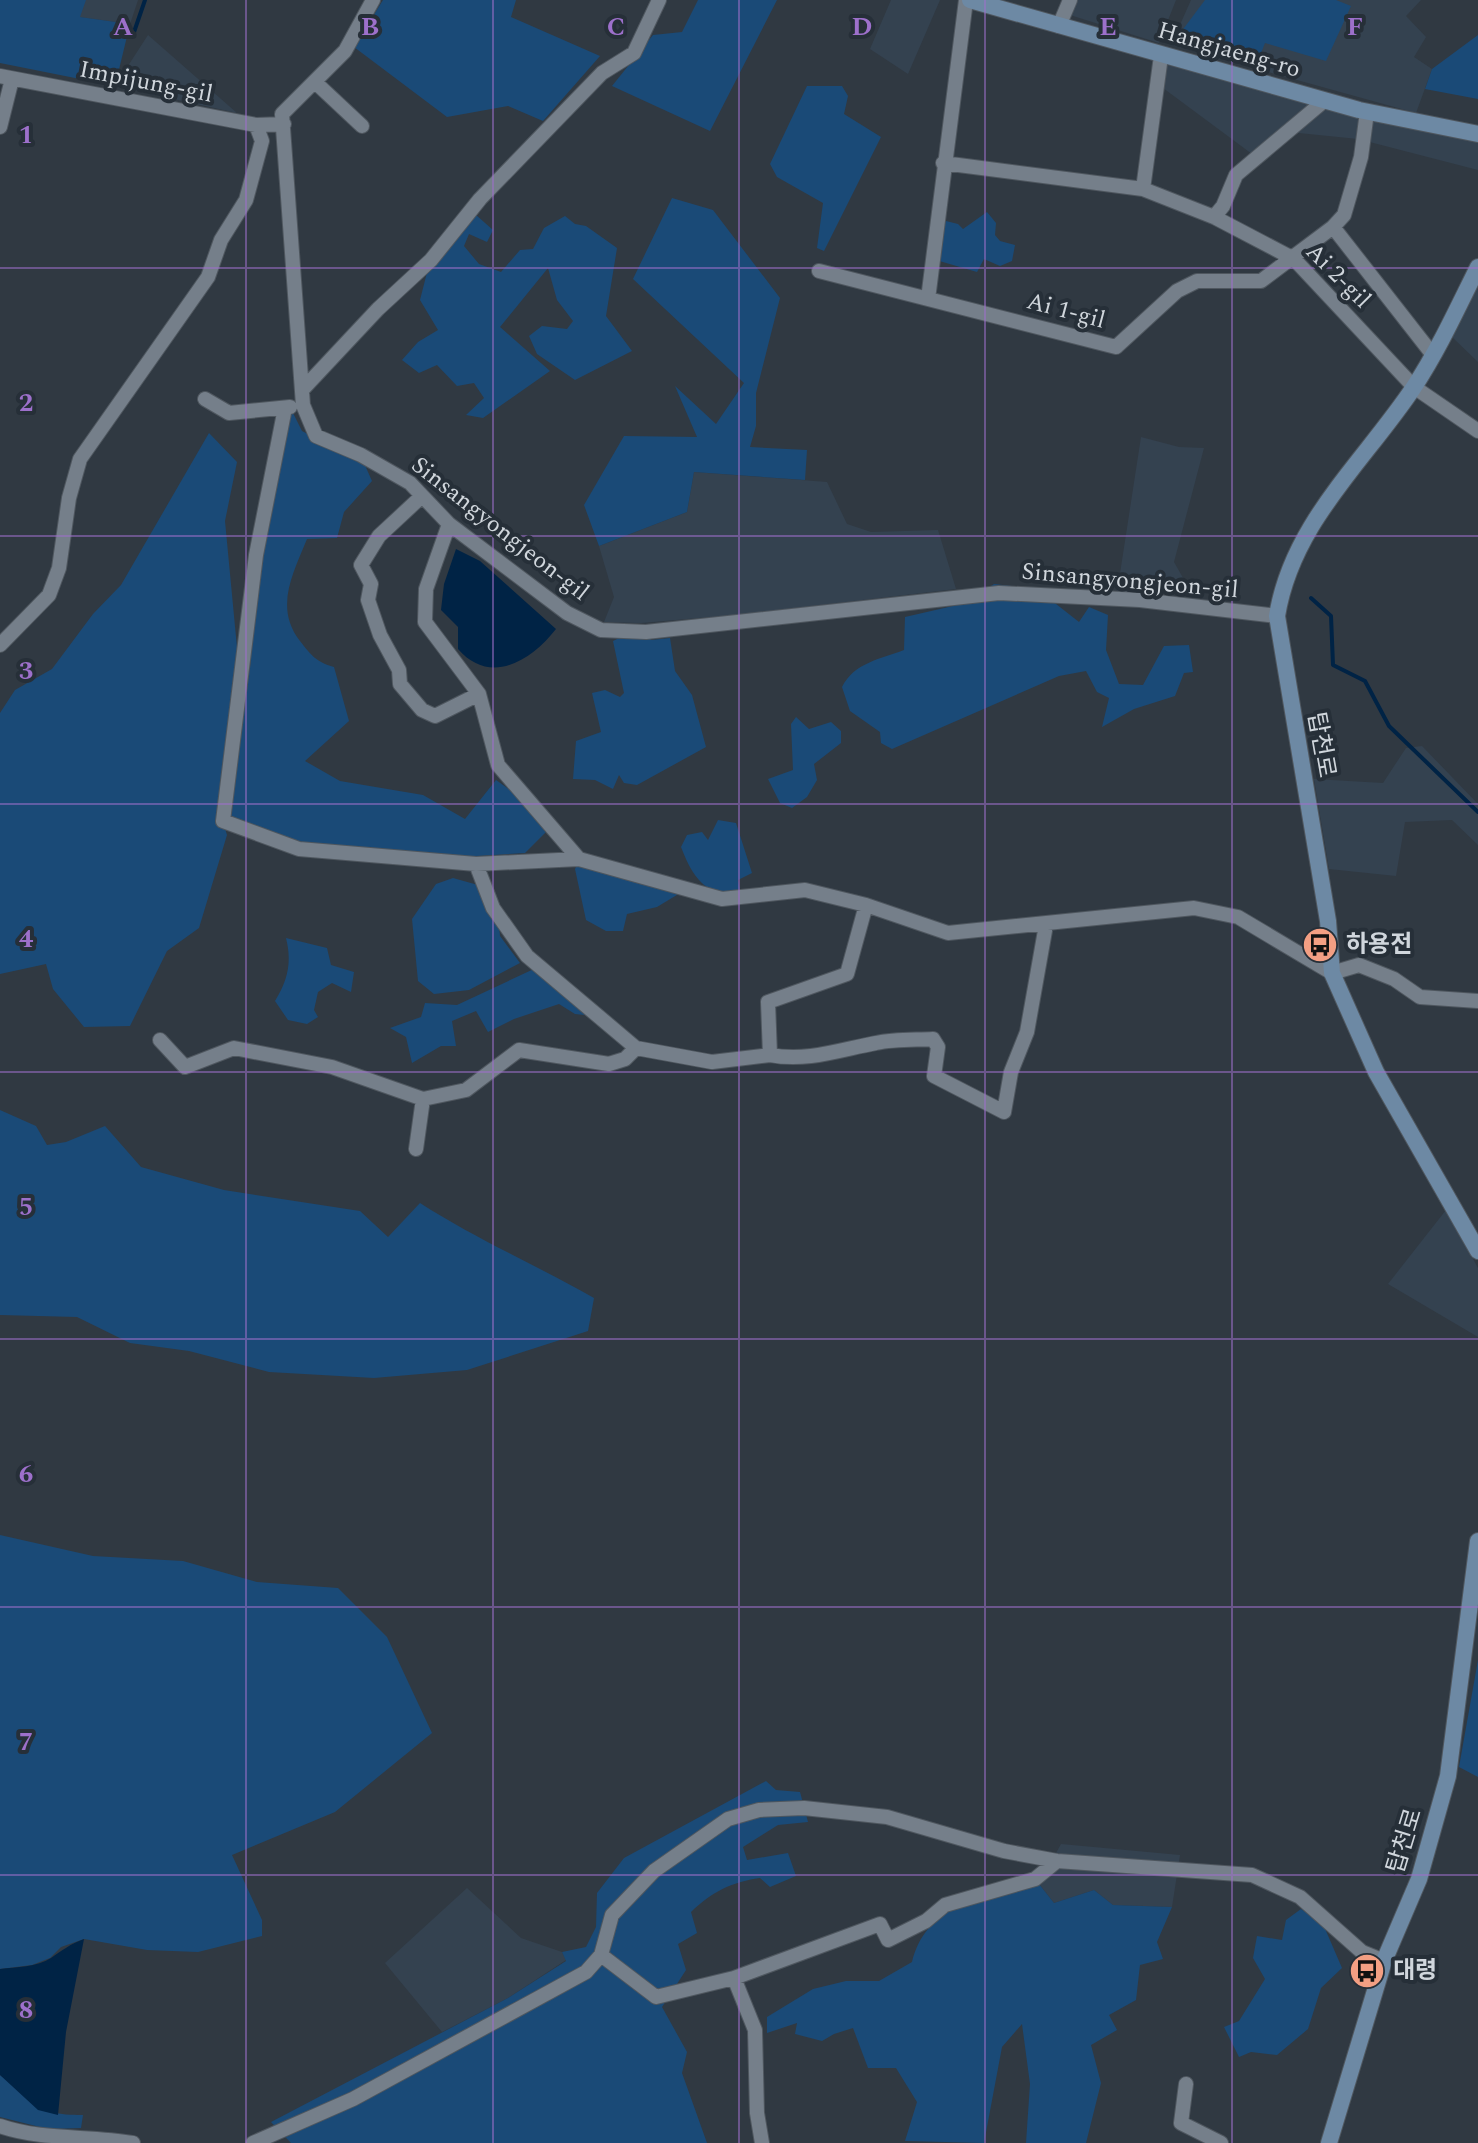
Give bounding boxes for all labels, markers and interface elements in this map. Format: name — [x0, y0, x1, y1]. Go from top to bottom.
text: A — [113, 7, 133, 47]
text: B — [361, 7, 379, 47]
text: C — [607, 7, 625, 47]
text: D — [852, 7, 872, 47]
text: E — [1099, 7, 1117, 47]
text: F — [1347, 7, 1363, 47]
street label: Hangjaeng-ro — [1153, 12, 1305, 88]
street label: Impijung-gil — [76, 51, 216, 113]
text: 1 — [19, 115, 33, 155]
street label: Ai 2-gil — [1297, 235, 1379, 317]
street label: Ai 1-gil — [1023, 283, 1109, 339]
text: 2 — [19, 383, 33, 423]
street label: Sinsangyongjeon-gil — [403, 448, 597, 610]
street label: Sinsangyongjeon-gil — [1020, 554, 1240, 608]
text: 3 — [19, 651, 33, 691]
street label: 탑천로 — [1298, 709, 1344, 781]
text: 4 — [19, 919, 34, 959]
bus stop icon: 하용전 — [1301, 926, 1339, 964]
place label: 하용전 — [1346, 927, 1412, 963]
text: 5 — [19, 1187, 33, 1227]
text: 6 — [19, 1454, 33, 1494]
text: 7 — [19, 1722, 33, 1762]
street label: 탑천로 — [1378, 1804, 1432, 1878]
bus stop icon: 대령 — [1348, 1952, 1386, 1990]
place label: 대령 — [1393, 1953, 1437, 1989]
text: 8 — [19, 1990, 33, 2030]

